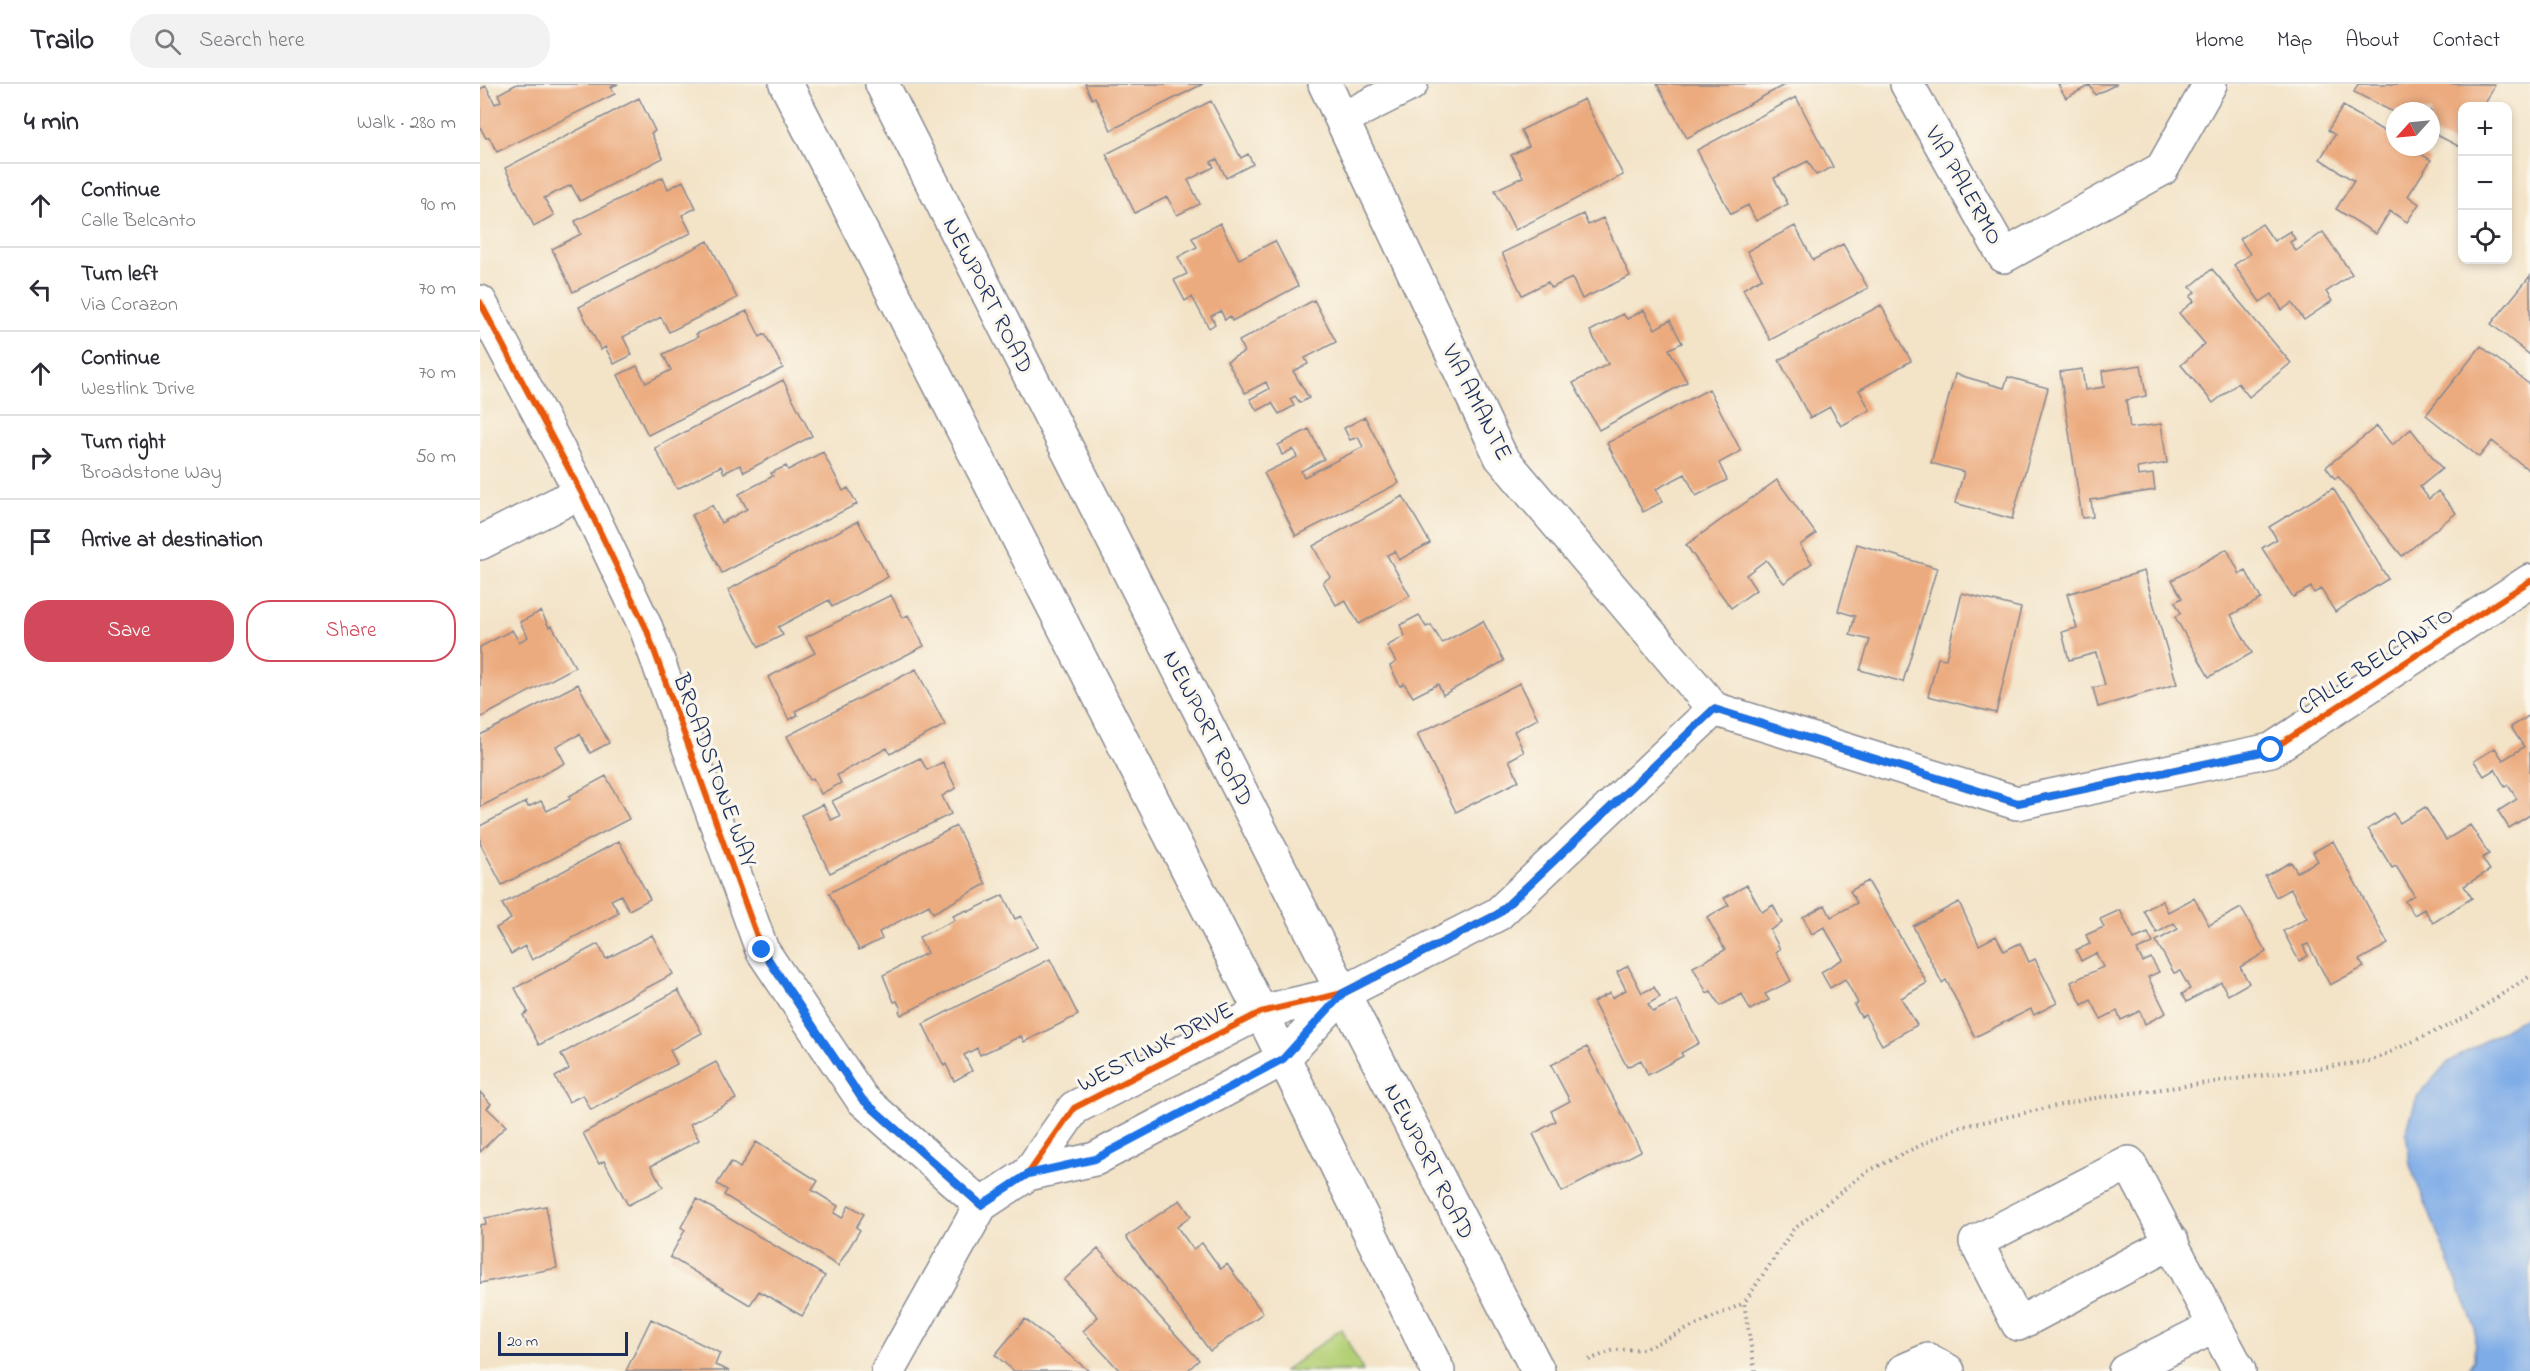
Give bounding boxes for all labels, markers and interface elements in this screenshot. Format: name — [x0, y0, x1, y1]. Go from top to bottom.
search box — [130, 14, 550, 68]
text: Trailo — [30, 21, 94, 62]
icon: search — [151, 25, 184, 58]
text: Search here — [199, 25, 305, 57]
text: Home — [2195, 26, 2244, 56]
text: Map — [2277, 26, 2312, 56]
text: About — [2345, 26, 2399, 56]
text: Contact — [2432, 26, 2500, 56]
north arrow — [2386, 102, 2440, 156]
map controls — [2458, 102, 2512, 264]
button: + — [2458, 102, 2512, 156]
text: 4 min — [24, 104, 79, 142]
text: Walk · 280 m — [357, 109, 456, 138]
street label: VIA PALERMO — [1914, 119, 2011, 252]
button: − — [2458, 156, 2512, 210]
text: Continue — [81, 175, 160, 207]
icon: ahead — [24, 189, 57, 222]
text: 90 m — [421, 191, 456, 220]
text: Calle Belcanto — [81, 207, 196, 236]
button: locate — [2458, 210, 2512, 264]
street label: NEWPORT ROAD — [932, 212, 1041, 380]
text: Turn left — [81, 259, 158, 291]
icon: left — [24, 273, 57, 306]
text: 70 m — [419, 275, 456, 304]
text: Via Corazon — [81, 291, 178, 320]
street label: VIA AMANTE — [1431, 338, 1520, 467]
text: Continue — [81, 343, 160, 375]
icon: ahead — [24, 357, 57, 390]
text: 70 m — [419, 359, 456, 388]
text: Westlink Drive — [81, 375, 195, 404]
text: Turn right — [81, 427, 166, 459]
icon: right — [24, 441, 57, 474]
text: 50 m — [415, 443, 456, 472]
text: Broadstone Way — [81, 459, 222, 488]
icon: arrive — [24, 525, 57, 558]
text: Arrive at destination — [81, 525, 263, 557]
street label: CALLE BELCANTO — [2292, 599, 2461, 726]
button: Save — [24, 600, 234, 662]
button: Share — [246, 600, 456, 662]
street label: NEWPORT ROAD — [1152, 645, 1261, 813]
street label: BROADSTONE WAY — [662, 668, 765, 873]
route start — [2257, 736, 2283, 762]
route end — [748, 936, 774, 962]
street label: WESTLINK DRIVE — [1072, 994, 1241, 1103]
street label: NEWPORT ROAD — [1373, 1078, 1482, 1246]
scale bar — [498, 1329, 628, 1356]
text: 20 m — [507, 1330, 538, 1354]

